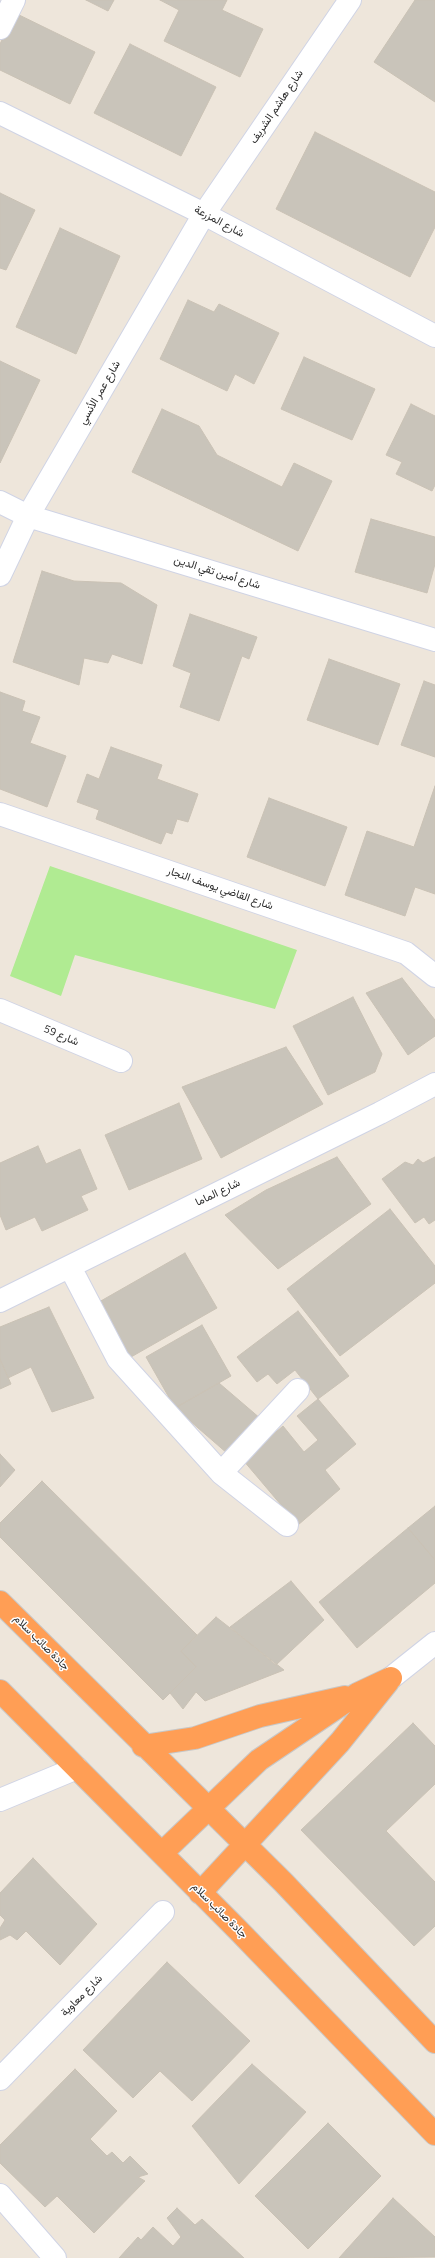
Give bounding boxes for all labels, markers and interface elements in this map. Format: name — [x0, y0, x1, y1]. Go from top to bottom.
street label: شارع هاشم الشريف — [247, 68, 307, 146]
street label: شارع المزرعة — [192, 203, 246, 241]
street label: شارع عمر الأنسي — [76, 359, 124, 427]
street label: شارع أمين تقي الدين — [172, 554, 262, 592]
street label: شارع القاضي يوسف النجار — [165, 865, 275, 913]
street label: شارع 59 — [41, 1023, 81, 1049]
street label: شارع الماما — [193, 1177, 243, 1209]
street label: جادة صائب سلام — [11, 1613, 71, 1673]
street label: جادة صائب سلام — [189, 1881, 249, 1941]
street label: شارع معاوية — [58, 1972, 106, 2020]

